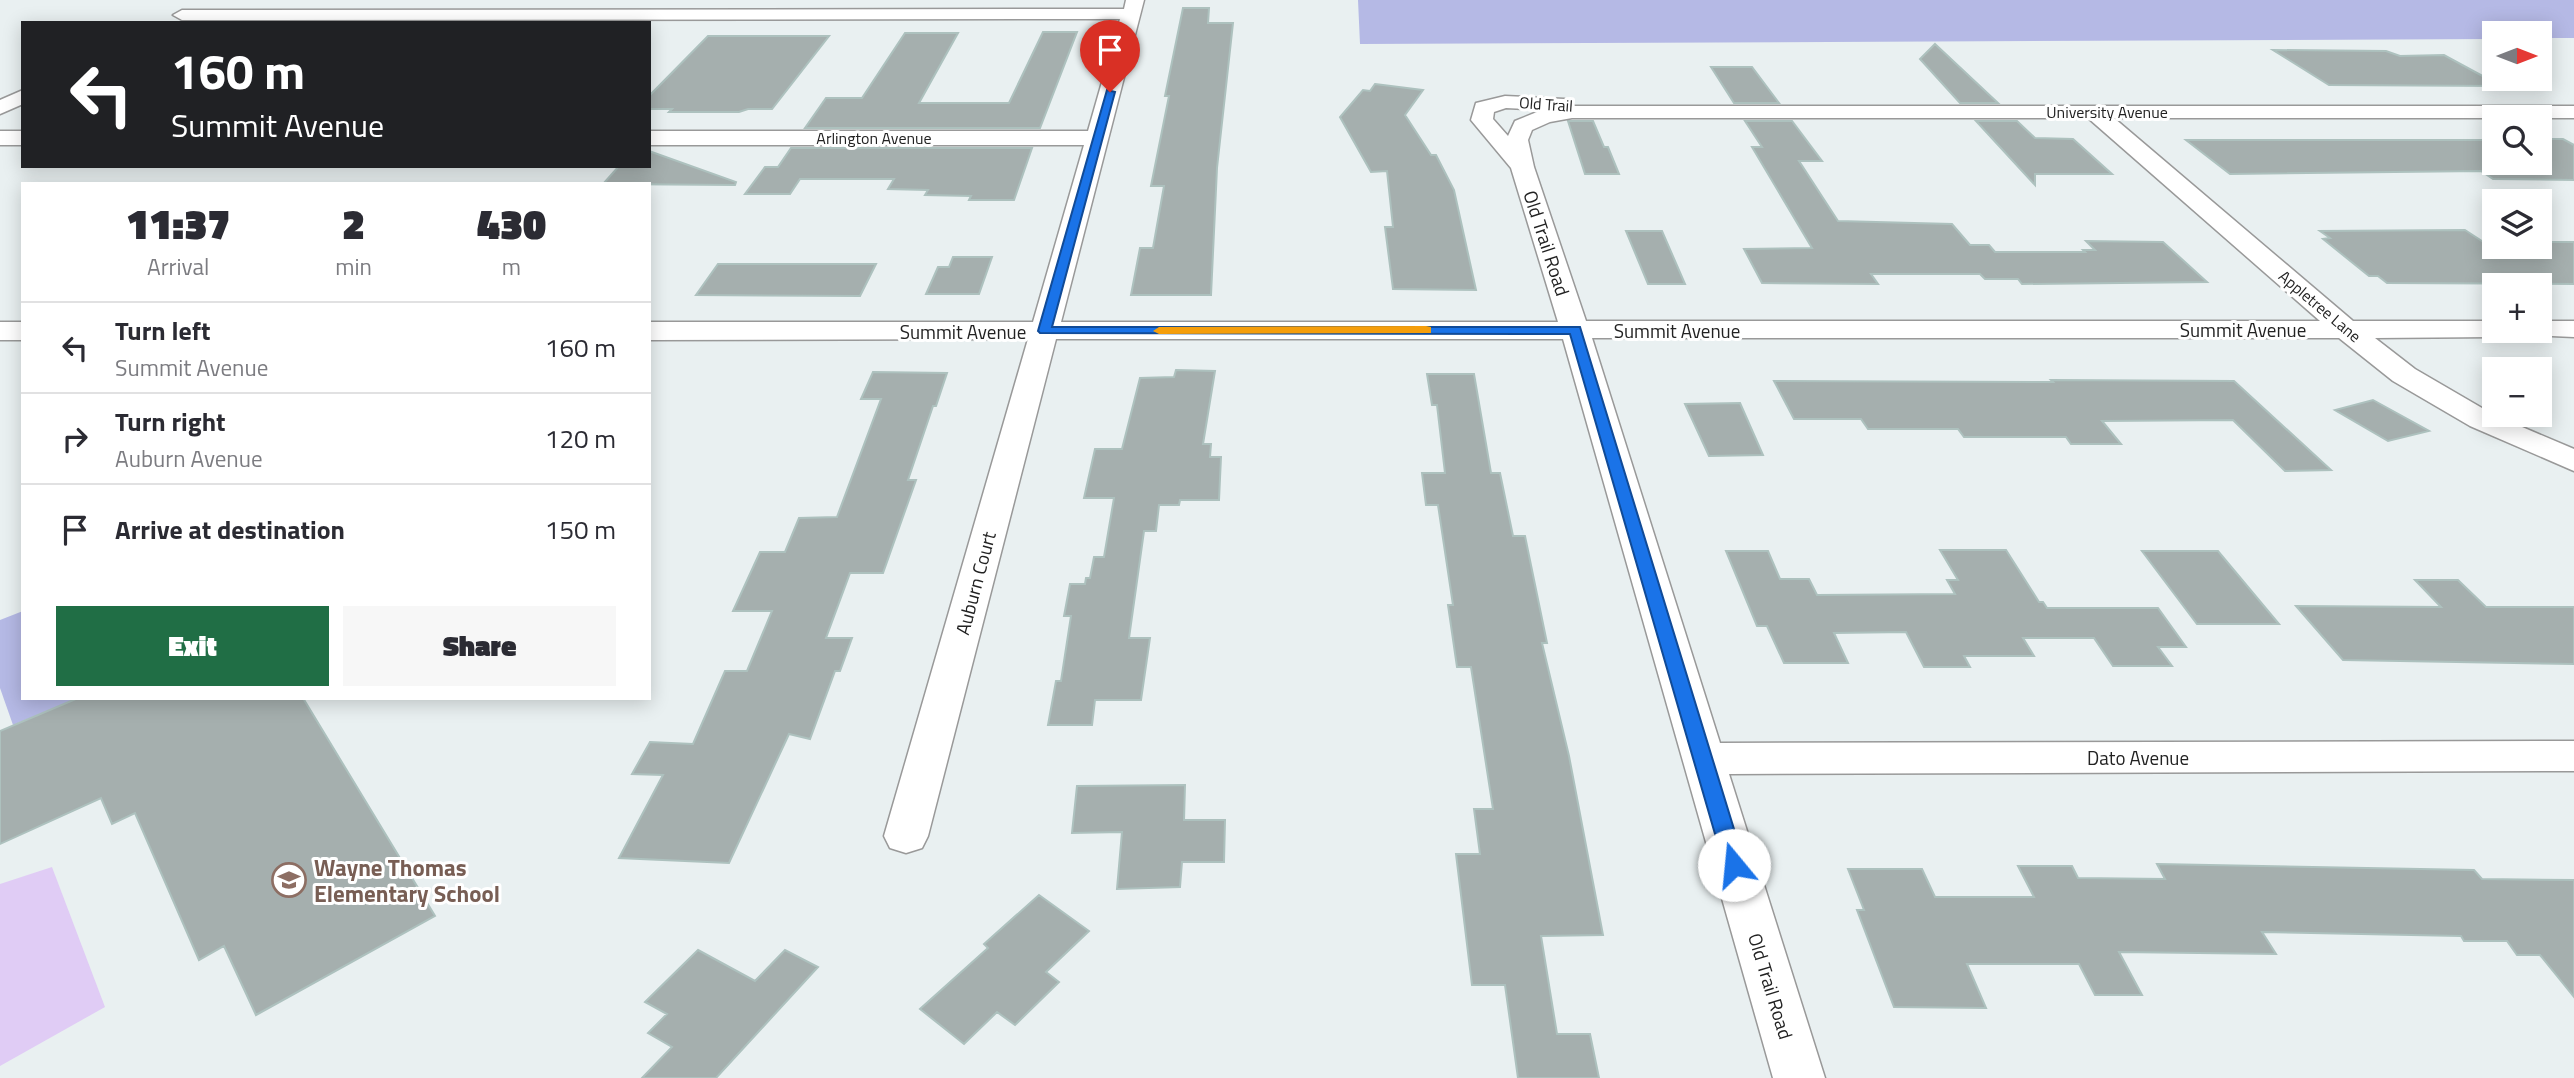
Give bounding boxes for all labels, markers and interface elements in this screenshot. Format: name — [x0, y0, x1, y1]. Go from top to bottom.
pin — [1080, 20, 1140, 92]
north arrow — [2482, 21, 2552, 91]
map controls — [2482, 21, 2552, 427]
icon: arrive — [1091, 31, 1129, 69]
text: 160 m — [171, 33, 305, 108]
icon: left — [56, 49, 147, 140]
street label: Old Trail — [1518, 90, 1574, 118]
street label: University Avenue — [2046, 100, 2168, 124]
text: Summit Avenue — [171, 101, 384, 149]
button: search — [2482, 105, 2552, 175]
street label: Arlington Avenue — [816, 126, 932, 150]
street label: Old Trail Road — [1516, 186, 1578, 300]
button: layers — [2482, 189, 2552, 259]
text: 11:37 — [126, 191, 230, 255]
text: 2 — [342, 191, 365, 255]
text: 430 — [477, 191, 546, 255]
text: Arrival — [147, 249, 209, 284]
text: min — [335, 249, 372, 284]
text: m — [502, 249, 521, 284]
street label: Appletree Lane — [2274, 264, 2366, 348]
button: + — [2482, 273, 2552, 343]
text: Turn left — [115, 311, 210, 350]
street label: Summit Avenue — [2180, 315, 2306, 344]
street label: Summit Avenue — [1614, 316, 1740, 345]
street label: Summit Avenue — [900, 317, 1026, 346]
text: 160 m — [545, 328, 616, 367]
icon: left — [56, 329, 94, 367]
text: Summit Avenue — [115, 350, 268, 385]
button: − — [2482, 357, 2552, 427]
text: Turn right — [115, 402, 226, 441]
text: 120 m — [545, 419, 616, 458]
icon: right — [56, 420, 94, 458]
text: Auburn Avenue — [115, 441, 263, 476]
text: Arrive at destination — [115, 510, 345, 549]
text: 150 m — [545, 510, 616, 549]
icon: arrive — [56, 511, 94, 549]
street label: Auburn Court — [947, 528, 1003, 638]
button: Exit — [56, 606, 329, 686]
button: Share — [343, 606, 616, 686]
street label: Dato Avenue — [2087, 743, 2189, 772]
position arrow — [1697, 828, 1771, 902]
place label: Wayne Thomas Elementary School — [314, 850, 500, 911]
school or university icon: Wayne Thomas Elementary School — [270, 861, 308, 899]
street label: Old Trail Road — [1741, 929, 1801, 1043]

